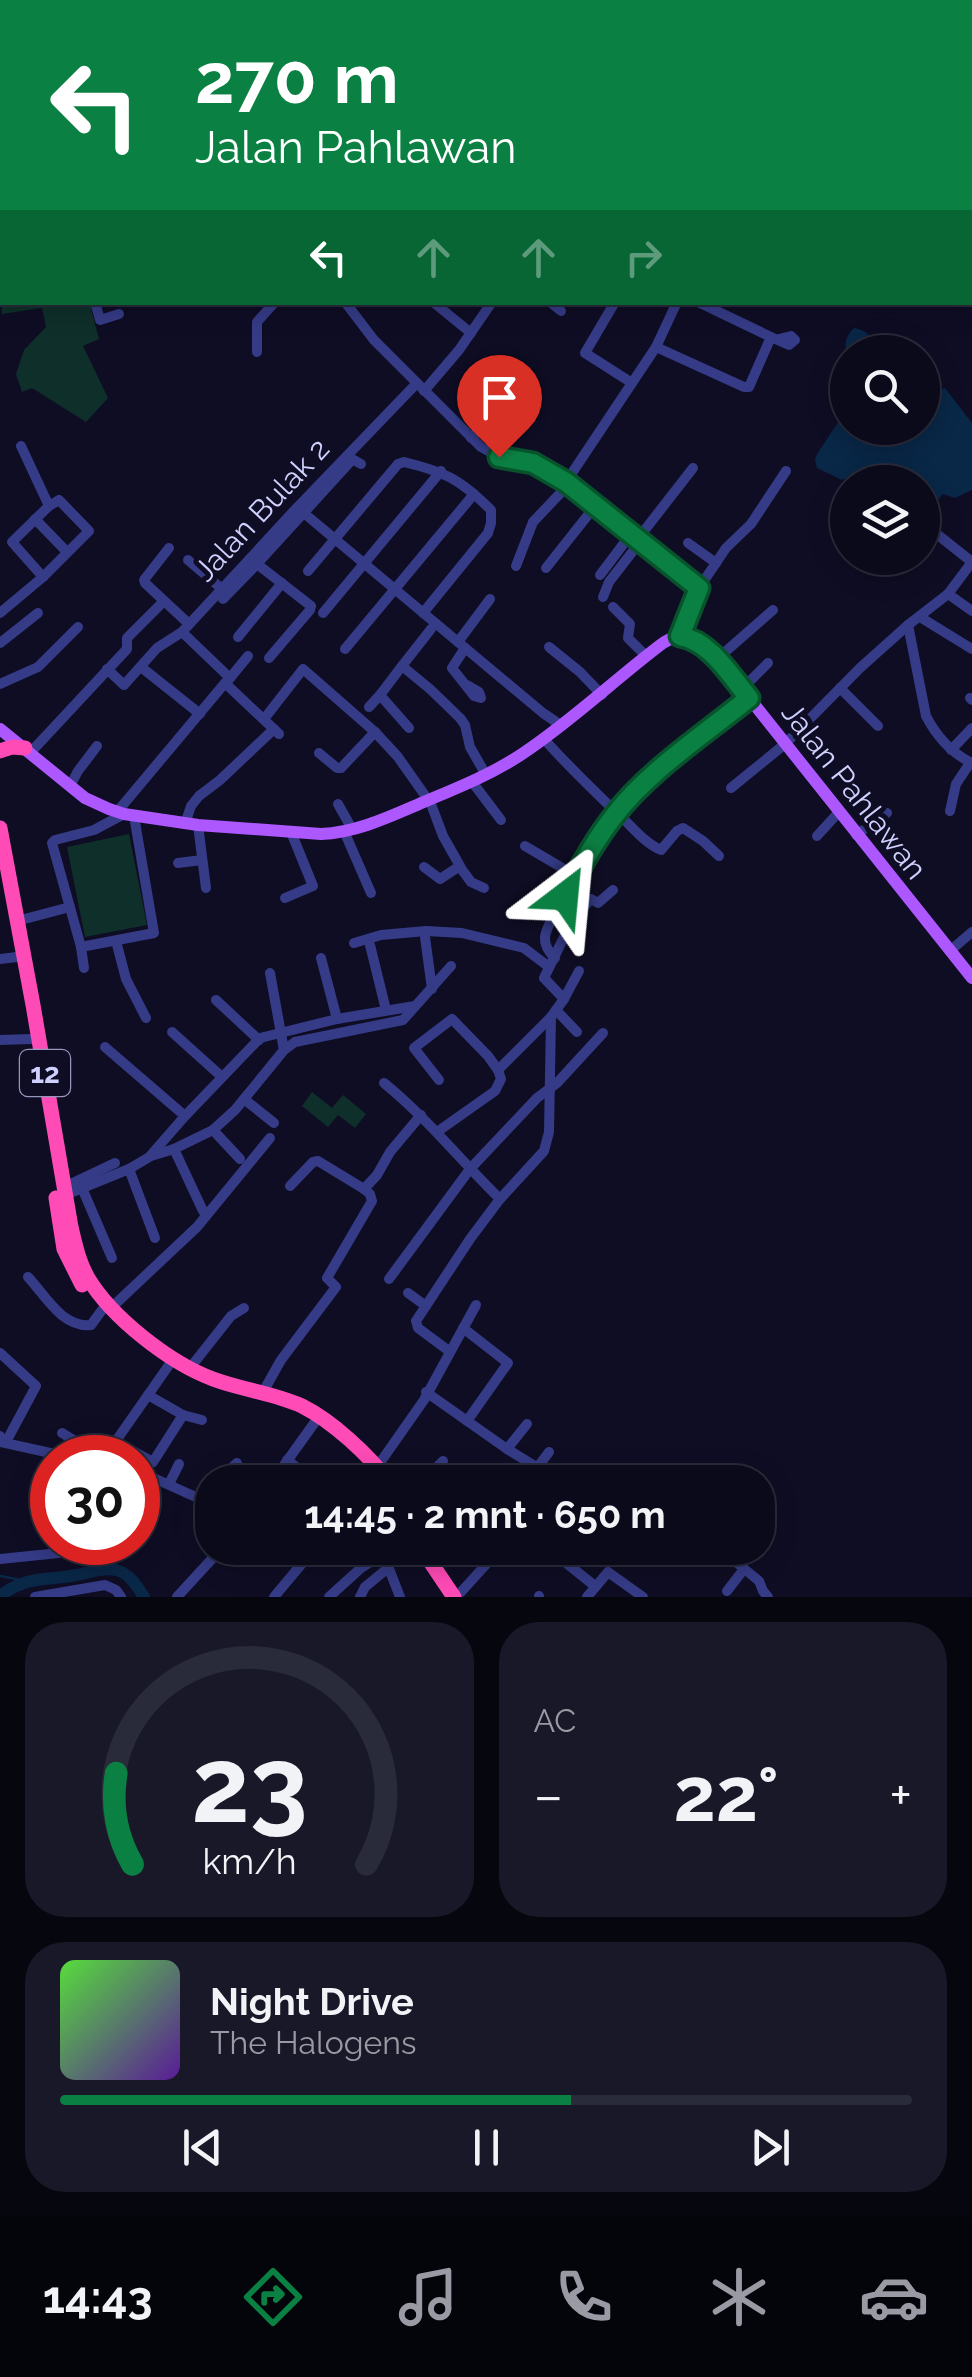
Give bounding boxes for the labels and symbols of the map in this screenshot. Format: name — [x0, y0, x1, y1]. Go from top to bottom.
pin — [457, 355, 542, 458]
street label: Jalan Bulak 2 — [187, 431, 336, 588]
street label: Jalan Pahlawan — [775, 695, 934, 886]
position arrow — [513, 844, 617, 948]
road number: 12 — [20, 1050, 70, 1096]
speed limit sign: 30 — [30, 1435, 160, 1565]

